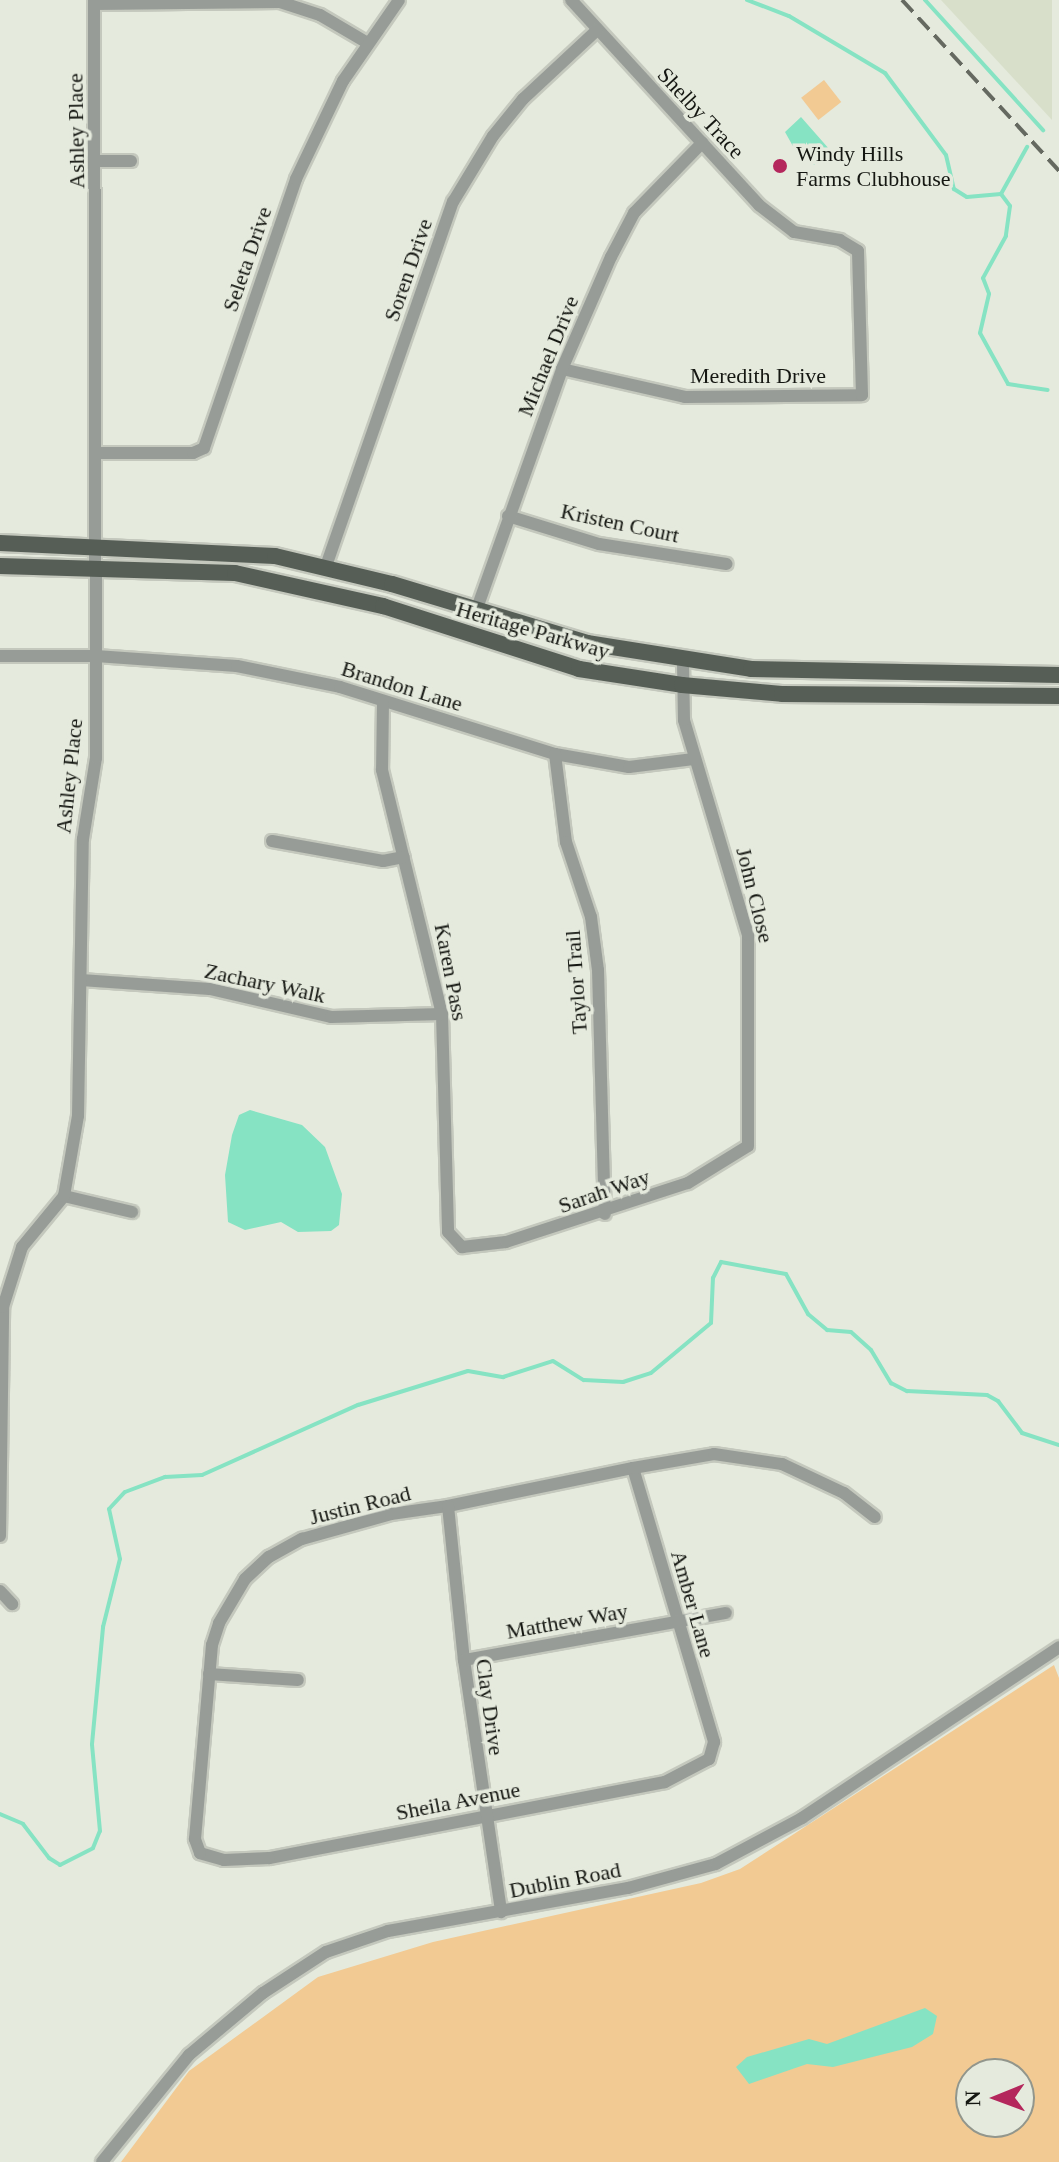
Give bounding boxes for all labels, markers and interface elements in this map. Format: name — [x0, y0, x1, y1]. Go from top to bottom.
street label: Shelby Trace — [652, 62, 750, 164]
street label: Ashley Place — [62, 73, 90, 189]
place label: Windy Hills Farms Clubhouse — [796, 140, 951, 192]
marker: Windy Hills Farms Clubhouse — [771, 157, 789, 175]
street label: Seleta Drive — [217, 203, 277, 315]
street label: Soren Drive — [378, 215, 438, 325]
street label: Michael Drive — [512, 292, 584, 420]
street label: Meredith Drive — [690, 363, 826, 389]
street label: Kristen Court — [558, 498, 682, 548]
street label: Heritage Parkway — [453, 596, 613, 664]
street label: Brandon Lane — [338, 655, 466, 717]
street label: Ashley Place — [50, 717, 88, 835]
street label: John Close — [730, 845, 780, 945]
street label: Karen Pass — [429, 921, 473, 1023]
street label: Taylor Trail — [559, 929, 593, 1035]
street label: Zachary Walk — [202, 957, 328, 1009]
street label: Sarah Way — [555, 1163, 653, 1219]
street label: Justin Road — [307, 1480, 413, 1530]
street label: Amber Lane — [665, 1547, 721, 1661]
street label: Matthew Way — [504, 1597, 630, 1645]
street label: Clay Drive — [470, 1657, 510, 1757]
street label: Sheila Avenue — [393, 1776, 523, 1826]
street label: Dublin Road — [507, 1856, 623, 1904]
north arrow — [955, 2058, 1035, 2138]
text: N — [960, 2090, 985, 2107]

